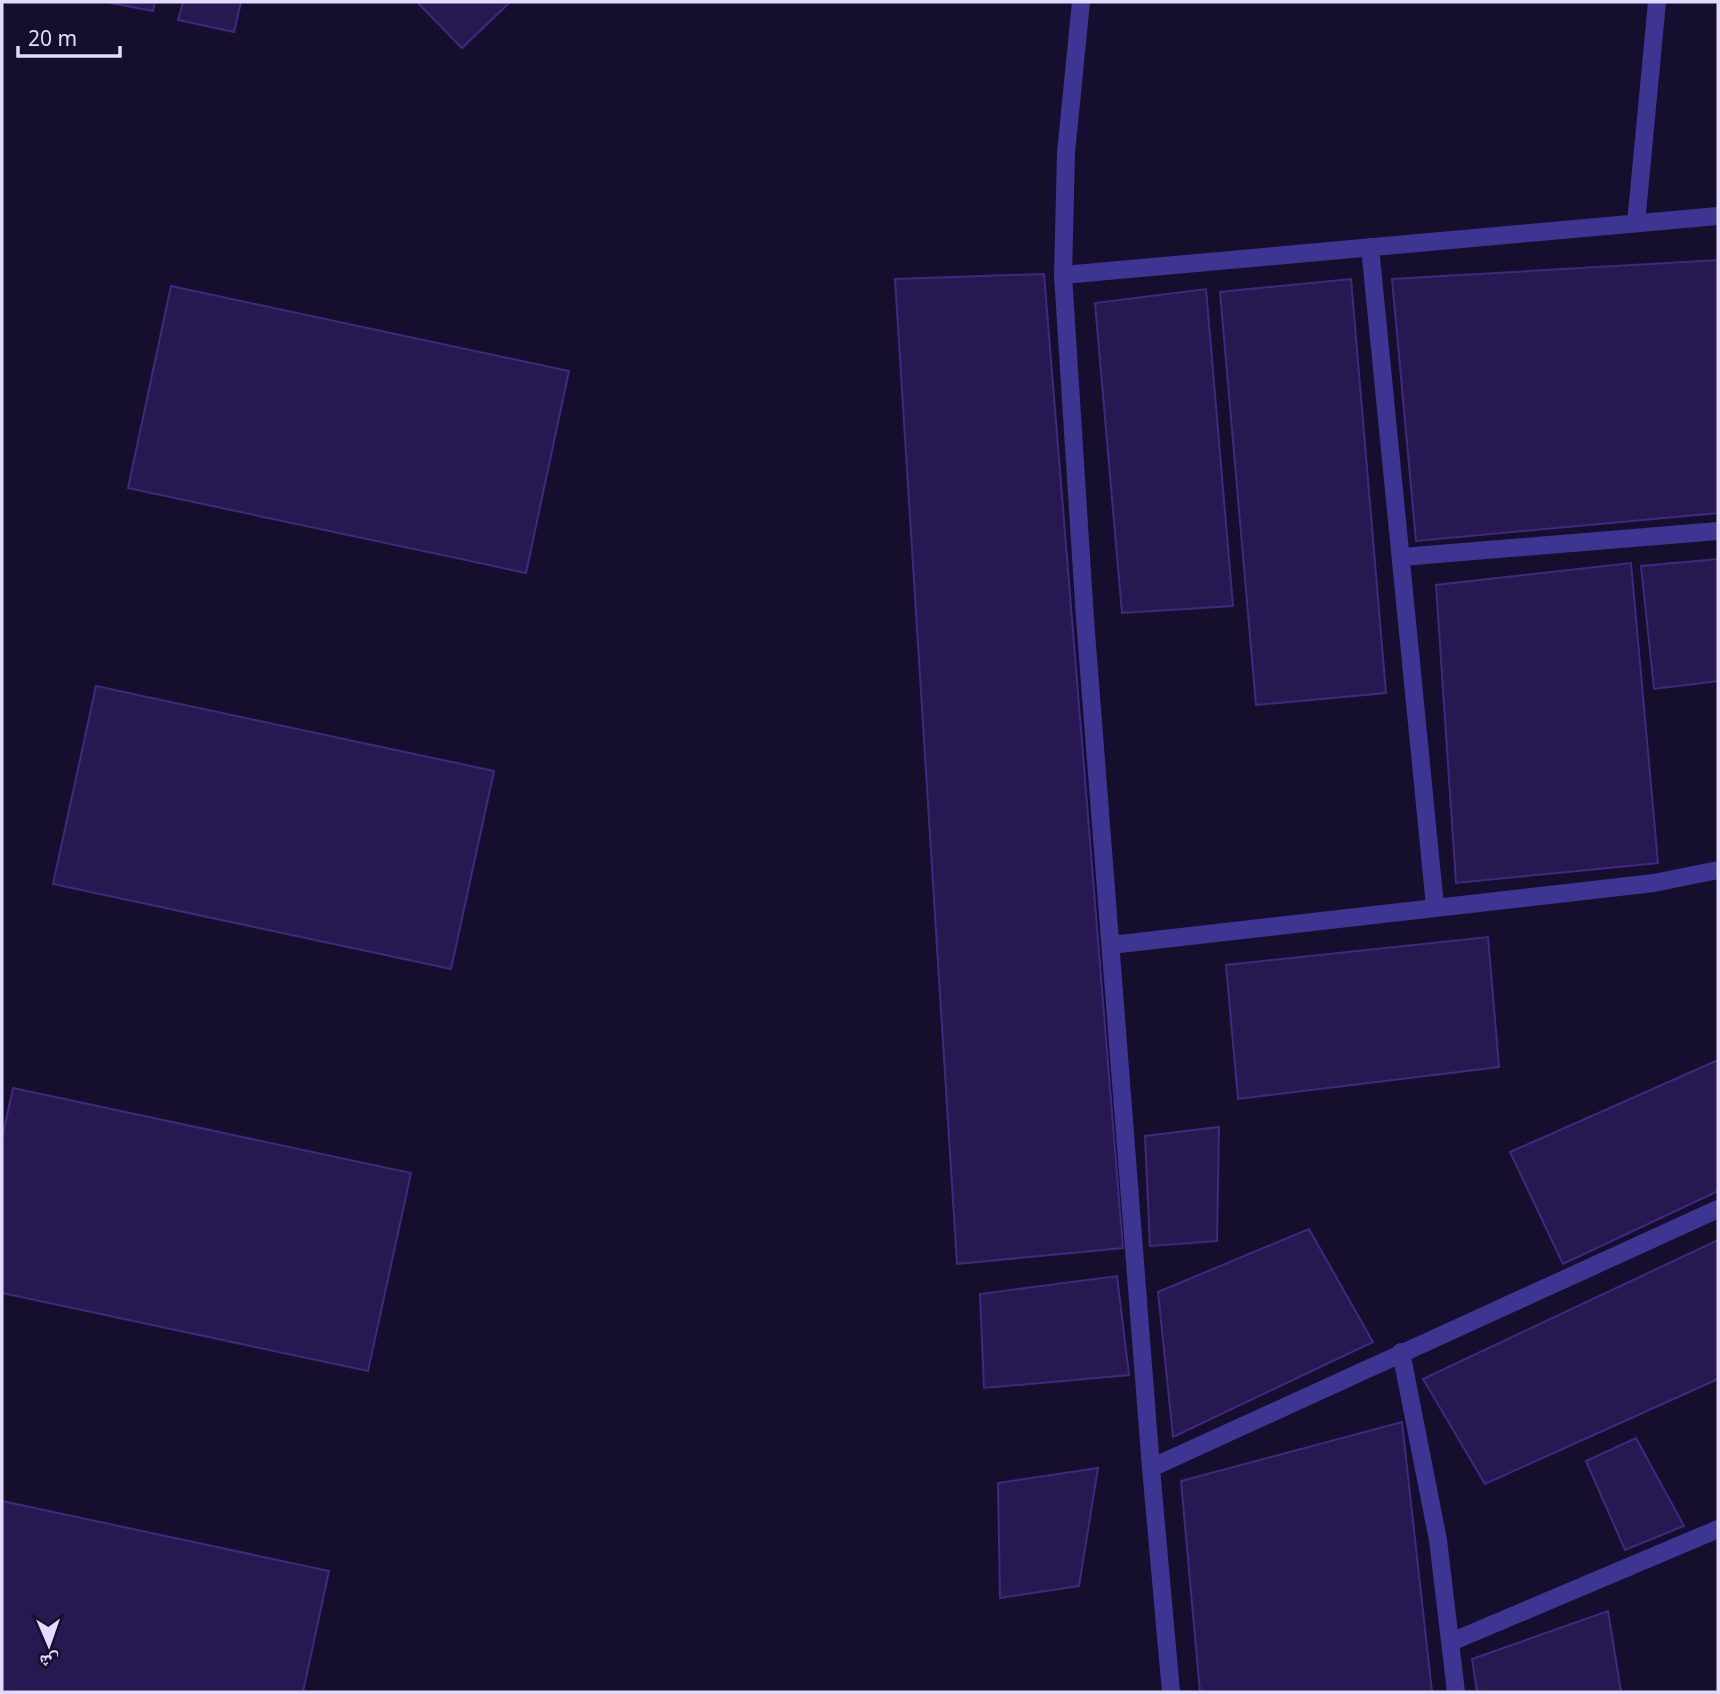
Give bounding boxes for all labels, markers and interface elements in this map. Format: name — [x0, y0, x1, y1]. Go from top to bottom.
scale bar — [18, 14, 119, 58]
text: 20 m — [28, 24, 77, 52]
north arrow — [14, 1610, 84, 1680]
text: ش — [39, 1649, 60, 1675]

